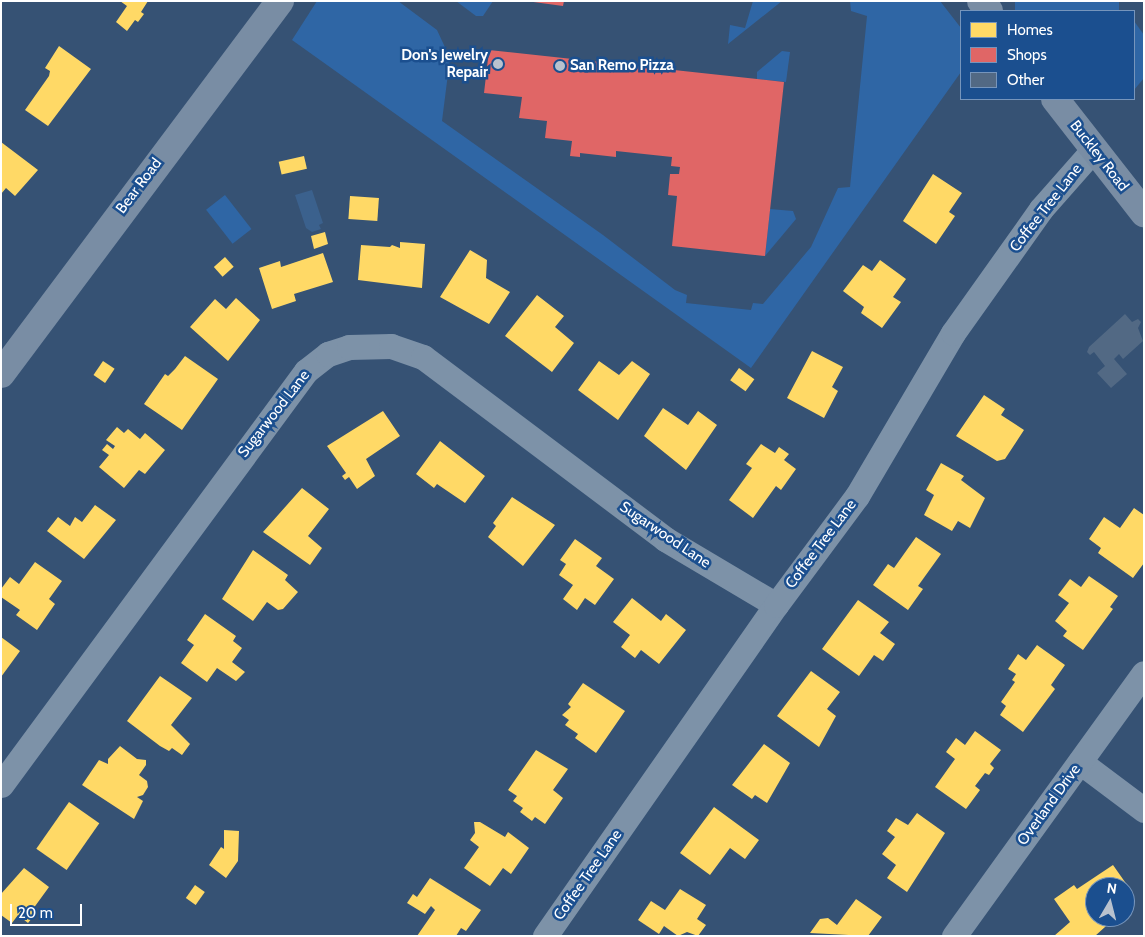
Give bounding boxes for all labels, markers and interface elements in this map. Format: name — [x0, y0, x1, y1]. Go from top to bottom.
legend — [960, 10, 1135, 100]
text: Homes — [1007, 21, 1053, 39]
place label: Don's Jewelry Repair — [401, 46, 488, 81]
text: Shops — [1007, 46, 1047, 64]
place label: San Remo Pizza — [570, 57, 674, 75]
marker: Don's Jewelry Repair — [492, 58, 504, 70]
marker: San Remo Pizza — [554, 60, 566, 72]
text: Other — [1007, 71, 1044, 89]
street label: Buckley Road — [1066, 117, 1132, 195]
street label: Bear Road — [112, 155, 166, 217]
street label: Coffee Tree Lane — [1006, 161, 1086, 255]
street label: Sugarwood Lane — [234, 367, 314, 461]
street label: Coffee Tree Lane — [782, 496, 860, 592]
street label: Sugarwood Lane — [616, 498, 714, 572]
street label: Overland Drive — [1014, 761, 1084, 849]
street label: Coffee Tree Lane — [550, 826, 626, 924]
north arrow — [1085, 877, 1135, 927]
text: N — [1106, 879, 1118, 898]
scale bar — [12, 894, 85, 926]
text: 20 m — [18, 904, 53, 922]

